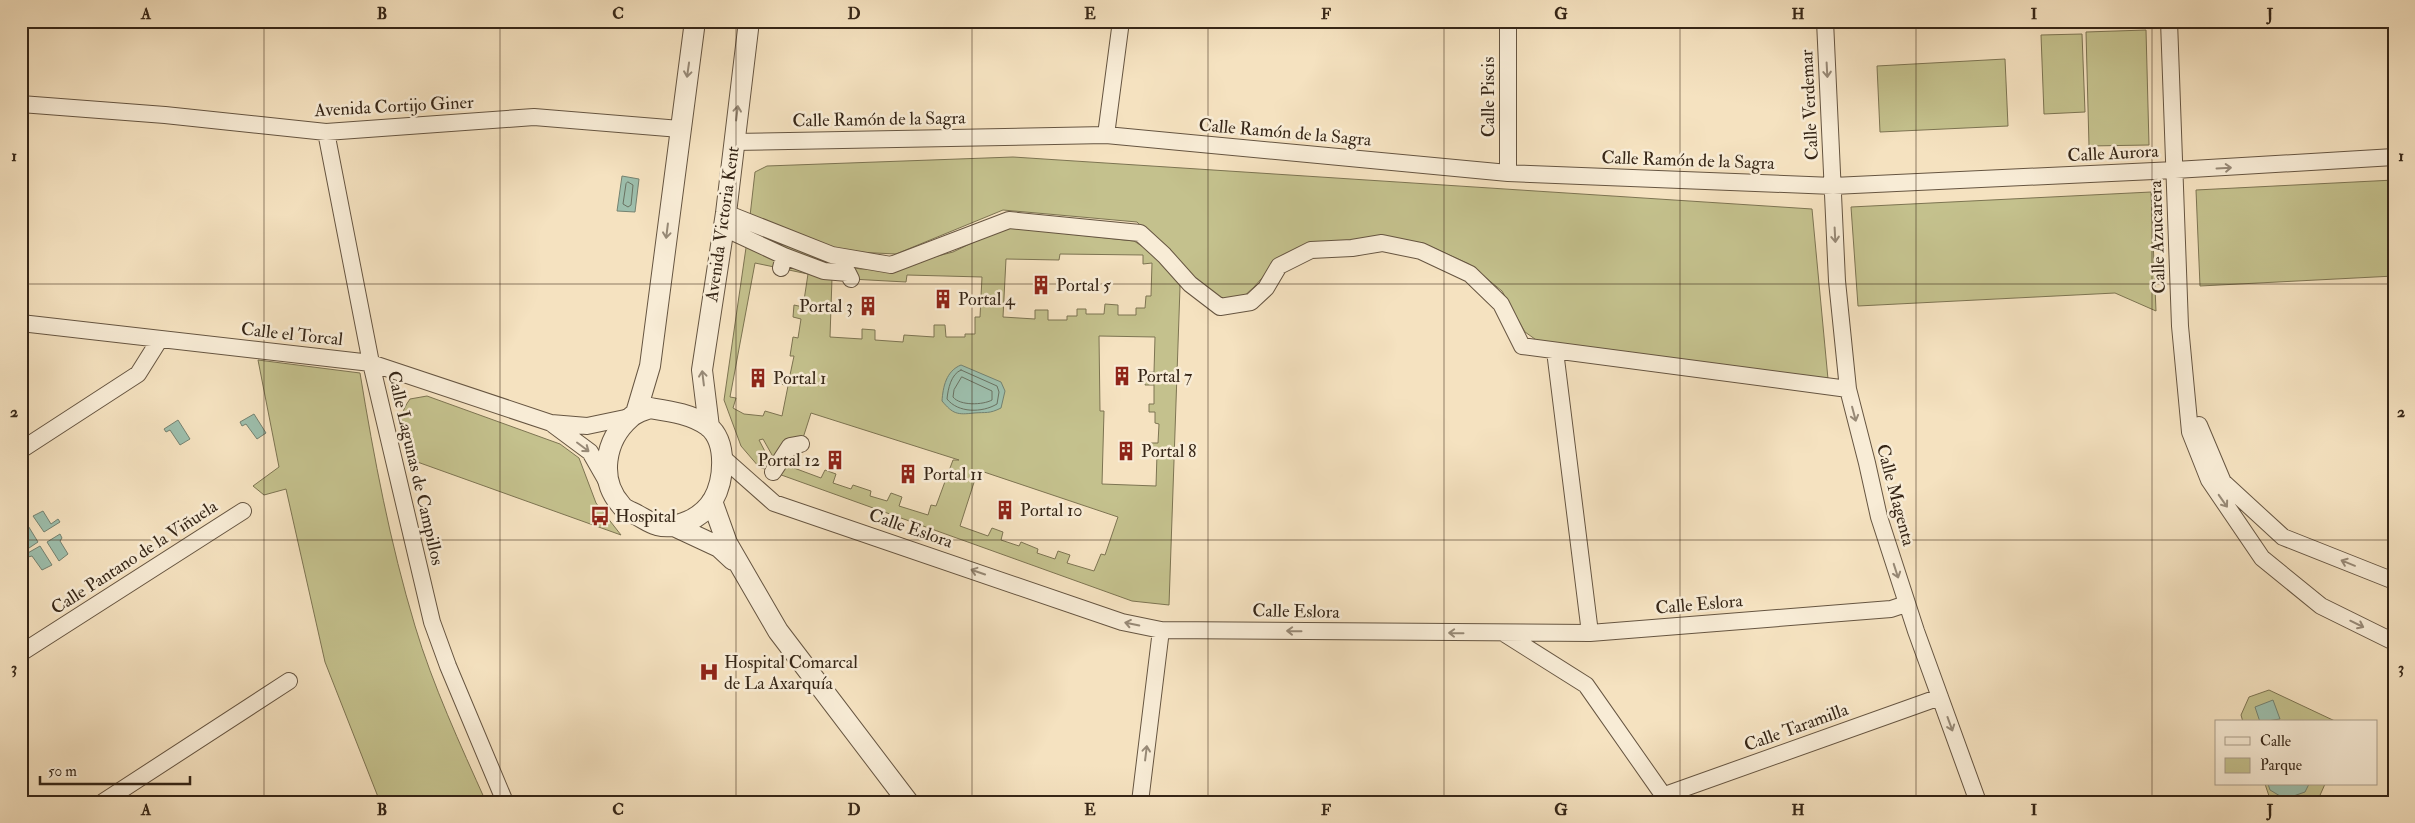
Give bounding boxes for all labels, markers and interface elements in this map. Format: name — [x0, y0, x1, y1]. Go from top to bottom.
text: A — [140, 4, 152, 24]
text: B — [377, 4, 387, 24]
text: C — [612, 4, 624, 24]
text: D — [847, 4, 861, 24]
text: E — [1084, 4, 1096, 24]
text: F — [1321, 4, 1331, 24]
text: G — [1554, 4, 1568, 24]
text: H — [1791, 4, 1805, 24]
text: I — [2031, 4, 2038, 24]
text: J — [2266, 4, 2274, 25]
street label: Calle Verdemar — [1795, 49, 1824, 161]
street label: Calle Piscis — [1477, 57, 1500, 137]
one-way arrow — [683, 61, 693, 77]
one-way arrow — [1822, 62, 1832, 78]
street label: Avenida Cortijo Giner — [313, 91, 474, 122]
one-way arrow — [732, 106, 742, 122]
street label: Calle Ramón de la Sagra — [792, 106, 966, 133]
street label: Calle Ramón de la Sagra — [1198, 113, 1373, 152]
street label: Calle Aurora — [2067, 140, 2160, 167]
street label: Avenida Victoria Kent — [700, 145, 745, 304]
text: 1 — [11, 146, 17, 166]
street label: Calle Ramón de la Sagra — [1601, 146, 1776, 175]
text: 1 — [2398, 146, 2404, 166]
one-way arrow — [2216, 163, 2232, 172]
street label: Calle Azucarera — [2144, 179, 2171, 294]
one-way arrow — [662, 222, 672, 238]
one-way arrow — [1831, 227, 1840, 243]
building icon: Portal 5 — [1030, 274, 1052, 296]
place label: Portal 5 — [1056, 274, 1111, 297]
building icon: Portal 4 — [932, 288, 954, 310]
place label: Portal 4 — [958, 288, 1016, 311]
place label: Portal 3 — [799, 295, 853, 318]
building icon: Portal 3 — [857, 295, 879, 317]
street label: Calle el Torcal — [240, 318, 345, 351]
building icon: Portal 7 — [1111, 365, 1133, 387]
place label: Portal 7 — [1137, 365, 1192, 388]
building icon: Portal 1 — [747, 367, 769, 389]
place label: Portal 1 — [773, 367, 826, 390]
street label: Calle Lagunas de Campillos — [382, 369, 449, 568]
one-way arrow — [698, 371, 708, 387]
text: 2 — [10, 402, 18, 422]
text: 2 — [2397, 402, 2405, 422]
one-way arrow — [1850, 405, 1859, 421]
building icon: Portal 8 — [1115, 440, 1137, 462]
place label: Portal 8 — [1141, 440, 1196, 463]
one-way arrow — [576, 442, 590, 452]
street label: Calle Magenta — [1871, 442, 1920, 549]
place label: Portal 12 — [757, 449, 820, 472]
building icon: Portal 12 — [824, 449, 846, 471]
building icon: Portal 11 — [897, 463, 919, 485]
place label: Portal 11 — [923, 463, 983, 486]
one-way arrow — [2218, 494, 2228, 508]
street label: Calle Pantano de la Viñuela — [47, 495, 222, 620]
building icon: Portal 10 — [994, 499, 1016, 521]
place label: Portal 10 — [1020, 499, 1083, 522]
street label: Calle Eslora — [866, 503, 956, 554]
bus stop icon: Hospital — [589, 505, 611, 527]
place label: Hospital — [615, 505, 676, 528]
one-way arrow — [2341, 558, 2356, 567]
one-way arrow — [1891, 562, 1901, 578]
one-way arrow — [970, 567, 986, 576]
street label: Calle Eslora — [1655, 589, 1744, 620]
street label: Calle Eslora — [1252, 599, 1340, 624]
one-way arrow — [1124, 618, 1140, 628]
one-way arrow — [2349, 620, 2364, 629]
one-way arrow — [1286, 627, 1302, 636]
one-way arrow — [1448, 628, 1464, 638]
place label: Hospital Comarcal de La Axarquía — [724, 651, 858, 695]
text: 3 — [11, 658, 17, 678]
text: 3 — [2398, 658, 2404, 678]
hospital icon: Hospital Comarcal de La Axarquía — [698, 661, 720, 683]
street label: Calle Taramilla — [1741, 698, 1852, 757]
one-way arrow — [1946, 715, 1955, 731]
legend — [2215, 720, 2378, 786]
text: Calle — [2260, 732, 2291, 751]
one-way arrow — [1141, 746, 1151, 762]
scale bar — [40, 753, 190, 785]
text: Parque — [2260, 756, 2302, 775]
text: 50 m — [48, 762, 77, 781]
text: A — [140, 800, 152, 820]
text: B — [377, 800, 387, 820]
text: C — [612, 800, 624, 820]
text: D — [847, 800, 861, 820]
text: E — [1084, 800, 1096, 820]
text: F — [1321, 800, 1331, 820]
text: G — [1554, 800, 1568, 820]
text: H — [1791, 800, 1805, 820]
text: I — [2031, 800, 2038, 820]
text: J — [2266, 800, 2274, 821]

